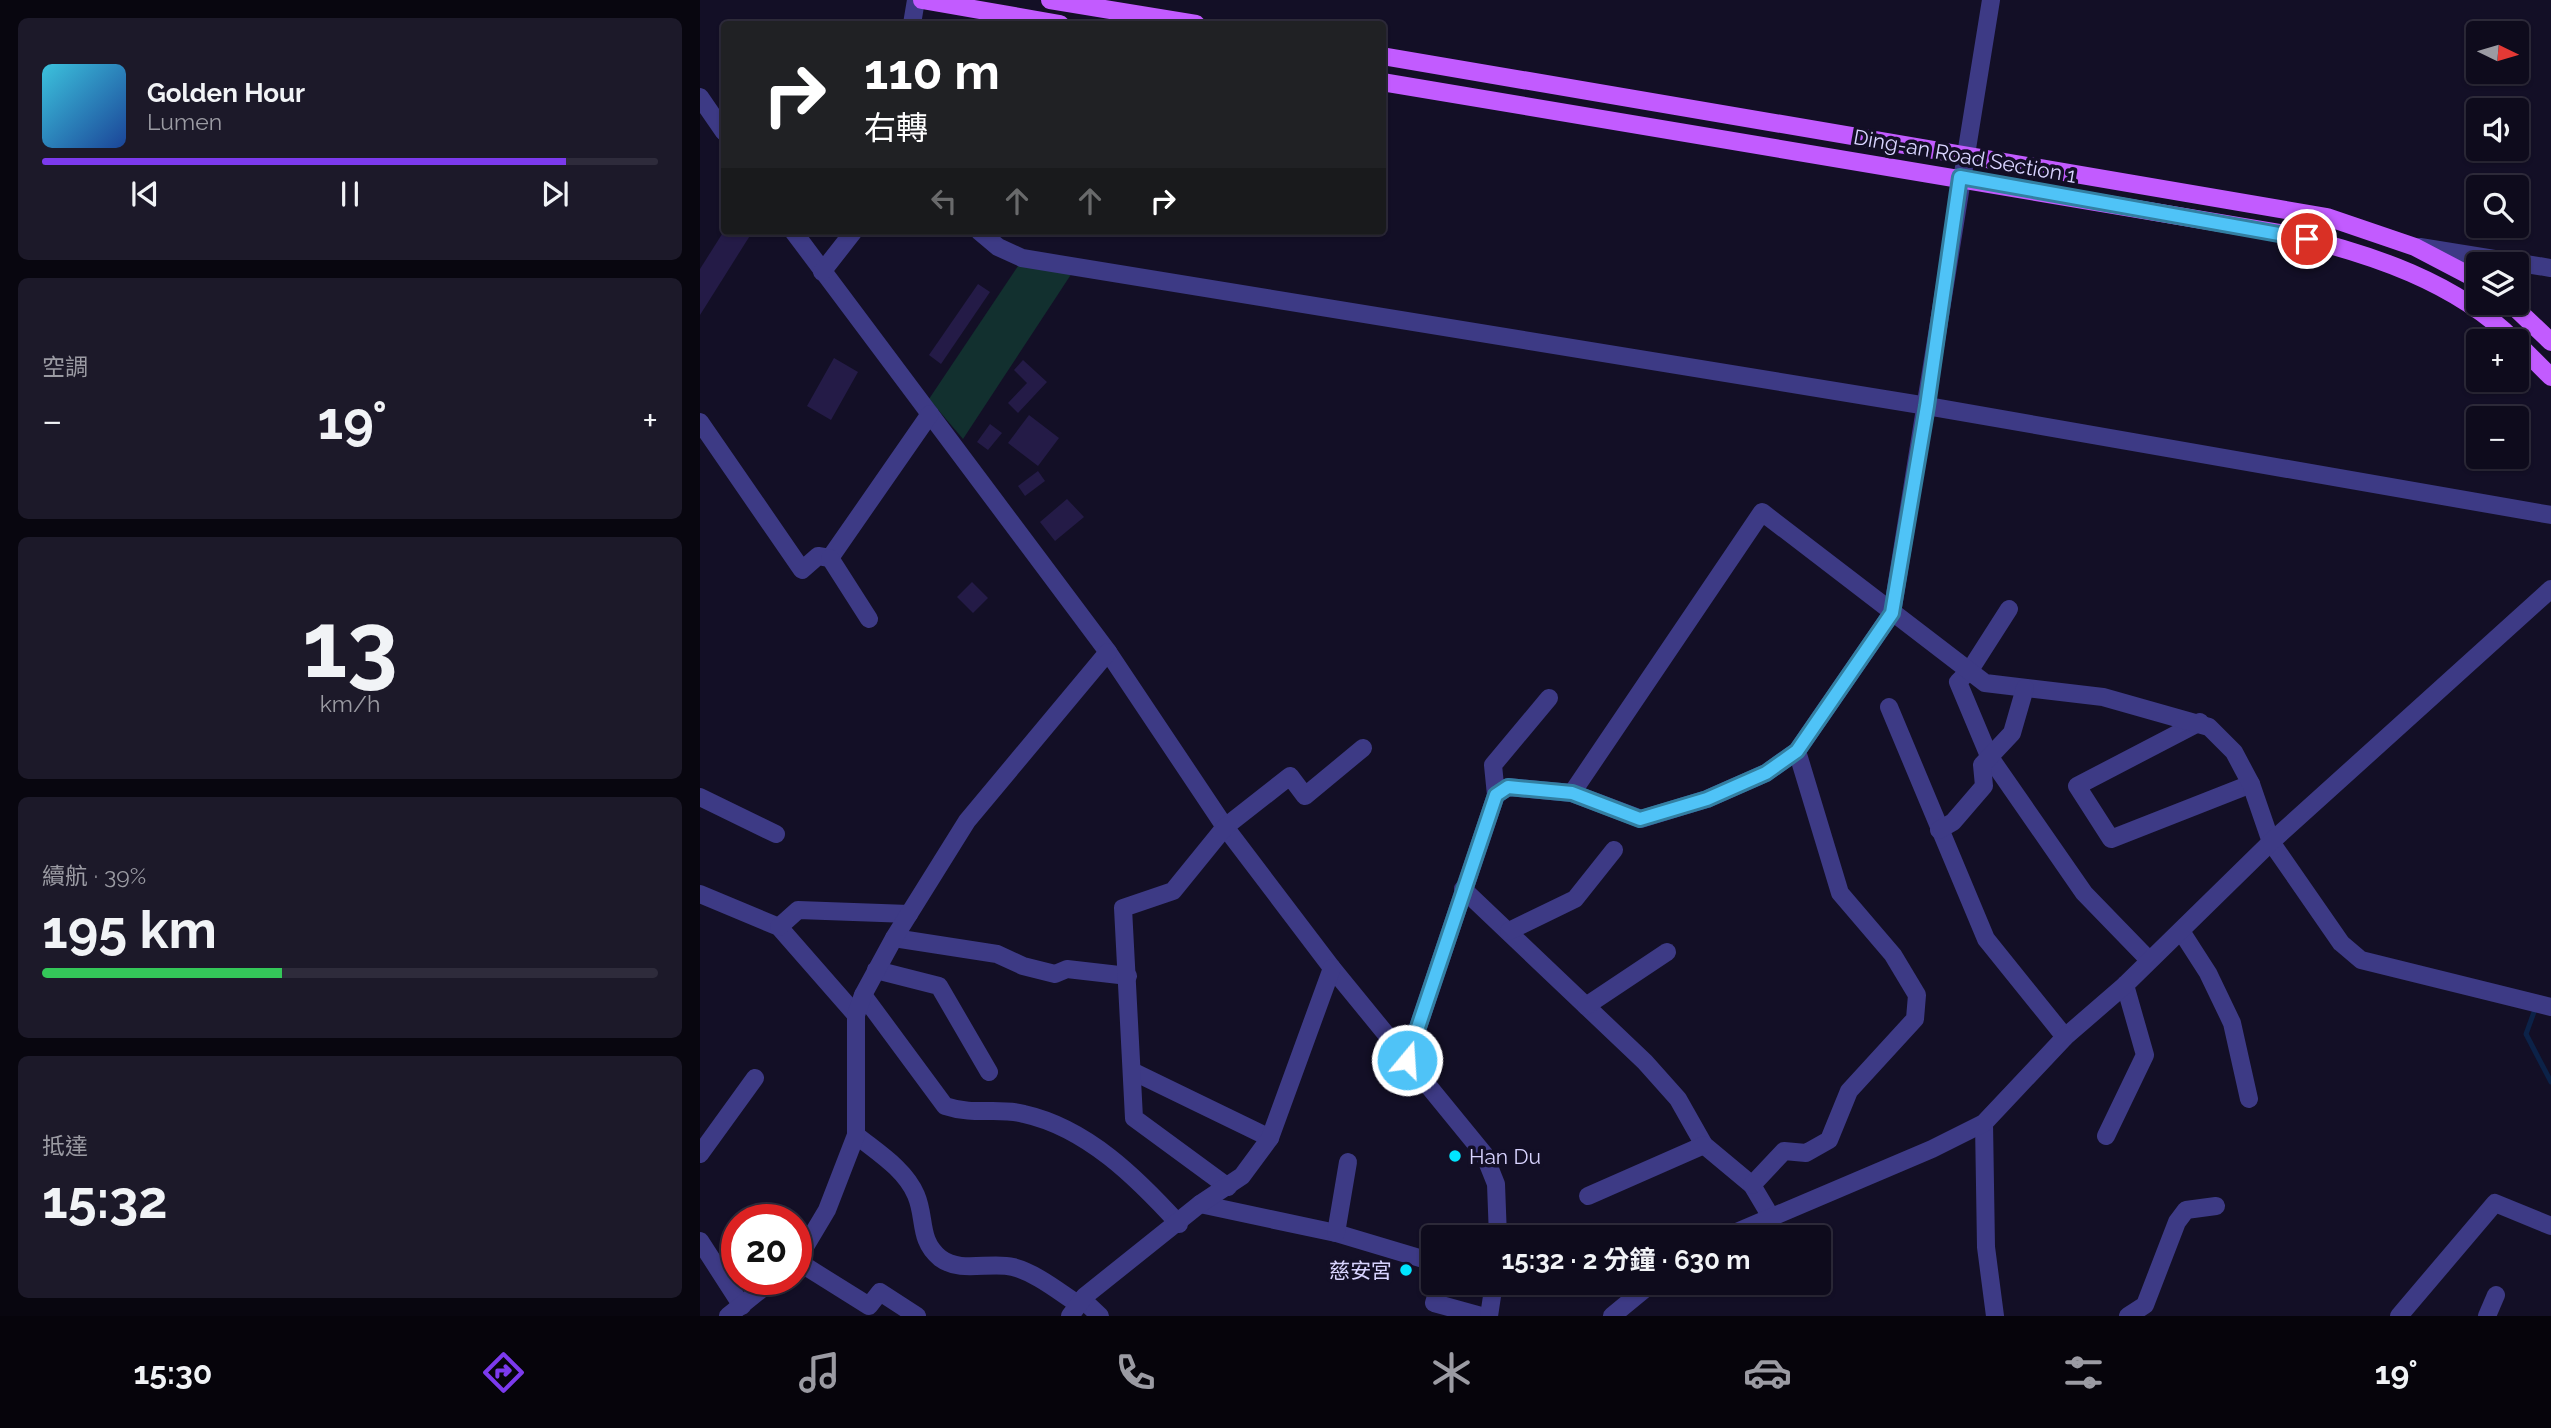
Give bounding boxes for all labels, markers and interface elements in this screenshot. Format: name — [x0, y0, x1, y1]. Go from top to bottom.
north arrow — [2466, 21, 2529, 84]
map controls — [2466, 21, 2529, 469]
text: 110 m — [864, 43, 1000, 100]
icon: right — [749, 49, 840, 140]
text: Golden Hour — [147, 78, 305, 108]
button: sound — [2466, 98, 2529, 161]
text: Lumen — [147, 108, 222, 135]
text: 右轉 — [864, 109, 928, 146]
street label: Ding-an Road Section 1 — [1852, 124, 2078, 188]
icon: previous — [126, 175, 164, 213]
icon: pause — [331, 175, 369, 213]
icon: next — [536, 175, 574, 213]
button: search — [2466, 175, 2529, 238]
icon: left — [925, 182, 963, 220]
icon: ahead — [998, 182, 1036, 220]
icon: ahead — [1071, 182, 1109, 220]
icon: right — [1144, 182, 1182, 220]
pin — [2277, 209, 2337, 269]
icon: arrive — [2288, 220, 2326, 258]
button: layers — [2466, 252, 2529, 315]
button: + — [2466, 329, 2529, 392]
text: 空調 — [42, 353, 88, 380]
text: 19° — [318, 390, 387, 451]
text: − — [42, 398, 62, 443]
text: + — [642, 398, 658, 443]
button: − — [2466, 406, 2529, 469]
text: 13 — [302, 591, 398, 698]
text: km/h — [320, 690, 380, 717]
text: 續航 · 39% — [42, 862, 146, 889]
text: 195 km — [42, 899, 217, 960]
position arrow — [1370, 1023, 1444, 1097]
text: 抵達 — [42, 1132, 88, 1159]
place label: Han Du — [1469, 1144, 1541, 1169]
marker: Han Du — [1447, 1148, 1463, 1164]
text: 15:32 — [42, 1169, 168, 1230]
speed limit sign: 20 — [721, 1204, 812, 1295]
text: 15:32 · 2 分鐘 · 630 m — [1502, 1245, 1750, 1275]
place label: 慈安宮 — [1329, 1258, 1392, 1283]
marker: 慈安宮 — [1398, 1262, 1414, 1278]
icon: directions — [479, 1348, 528, 1397]
icon: music — [795, 1348, 844, 1397]
icon: phone — [1111, 1348, 1160, 1397]
icon: climate — [1427, 1348, 1476, 1397]
icon: car — [1743, 1348, 1792, 1397]
icon: filters — [2059, 1348, 2108, 1397]
text: 15:30 — [133, 1354, 212, 1391]
text: 19° — [2375, 1354, 2418, 1391]

